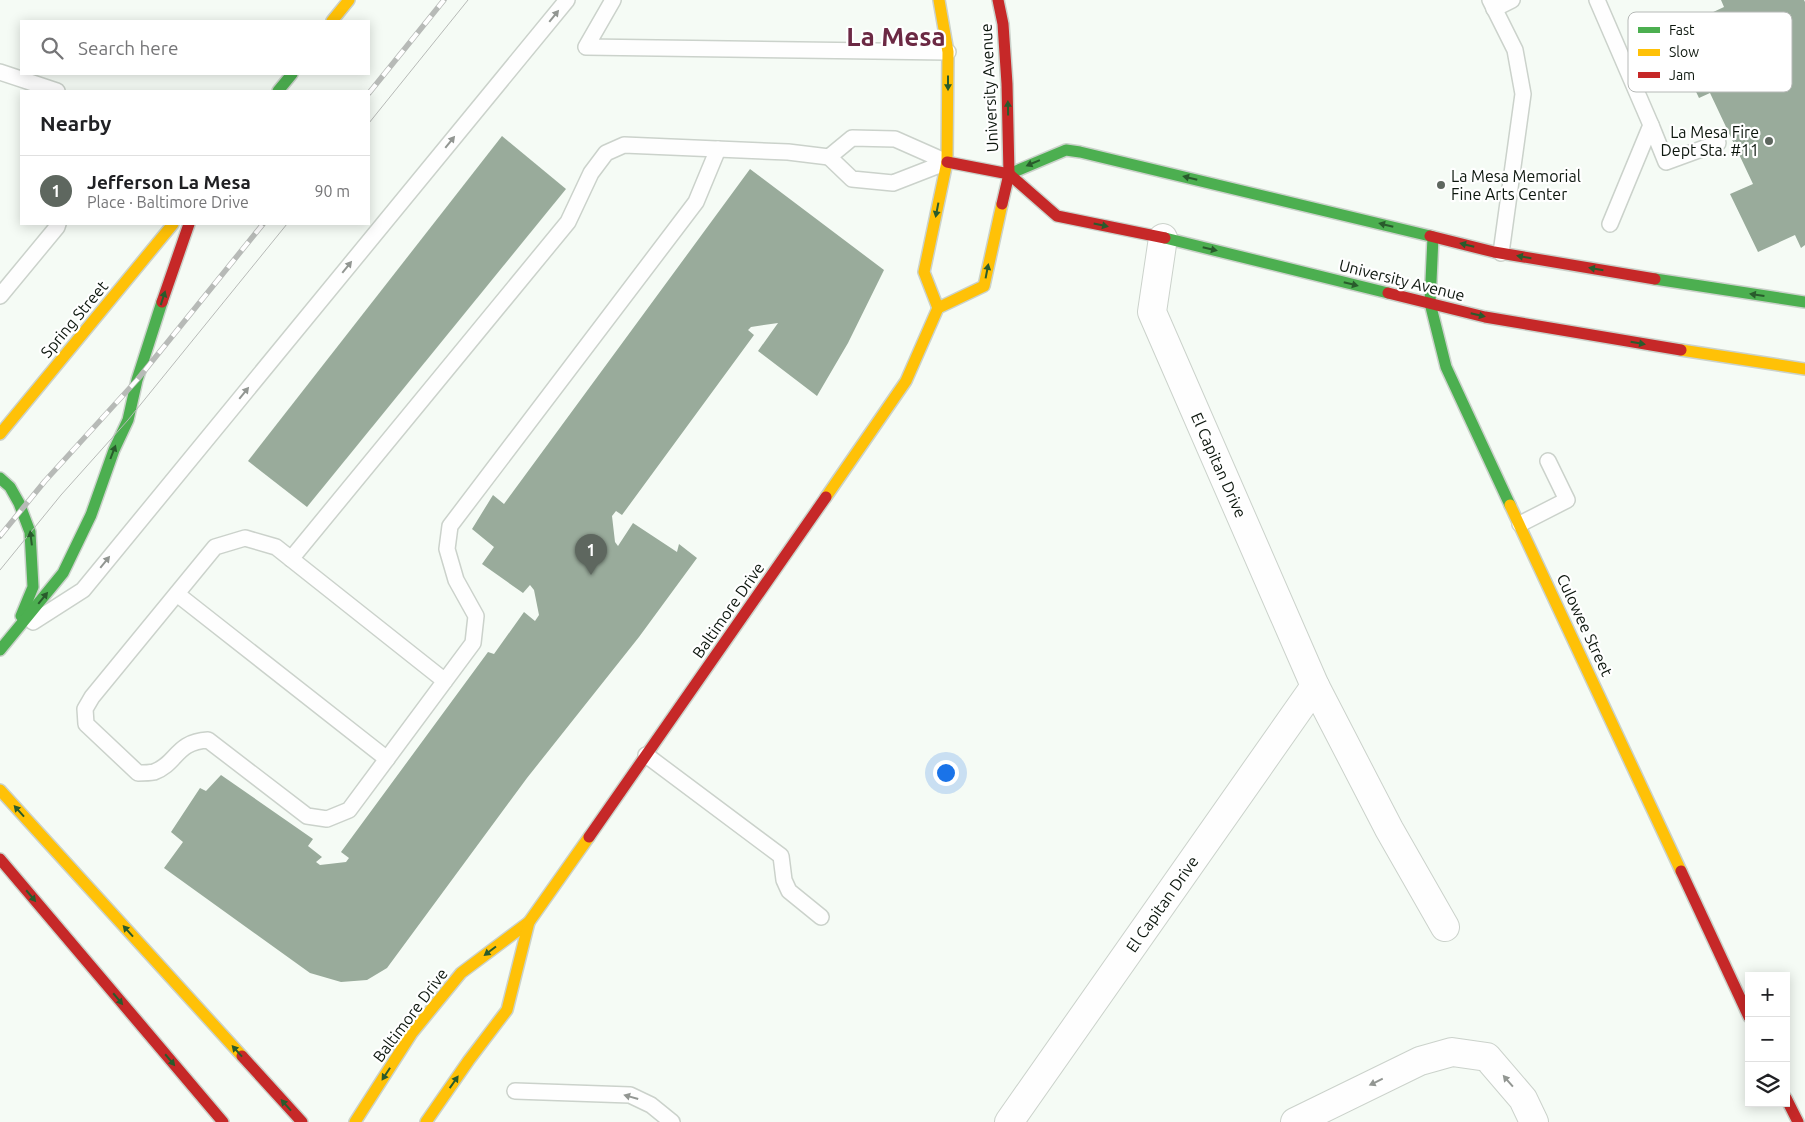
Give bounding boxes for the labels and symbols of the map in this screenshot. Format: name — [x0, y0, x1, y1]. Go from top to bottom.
one-way arrow — [548, 10, 559, 23]
legend — [1628, 12, 1792, 92]
district label: La Mesa — [846, 22, 946, 51]
text: Fast — [1669, 22, 1695, 38]
street label: University Avenue — [977, 23, 1001, 153]
text: Slow — [1669, 44, 1699, 60]
text: Jam — [1669, 67, 1695, 83]
one-way arrow — [944, 75, 952, 91]
one-way arrow — [1003, 99, 1011, 115]
place label: La Mesa Fire Dept Sta. #11 — [1661, 123, 1759, 159]
one-way arrow — [445, 135, 456, 148]
marker: La Mesa Fire Dept Sta. #11 — [1763, 135, 1775, 147]
one-way arrow — [1026, 160, 1041, 168]
place label: La Mesa Memorial Fine Arts Center — [1451, 167, 1581, 203]
one-way arrow — [1182, 174, 1197, 182]
marker: La Mesa Memorial Fine Arts Center — [1435, 179, 1447, 191]
one-way arrow — [933, 203, 941, 218]
one-way arrow — [1094, 221, 1109, 229]
one-way arrow — [1378, 221, 1393, 229]
one-way arrow — [1460, 241, 1475, 249]
one-way arrow — [1203, 245, 1218, 253]
one-way arrow — [1515, 252, 1531, 260]
street label: University Avenue — [1337, 256, 1467, 304]
one-way arrow — [342, 261, 353, 274]
one-way arrow — [983, 263, 991, 278]
one-way arrow — [1588, 265, 1604, 273]
street label: Spring Street — [37, 277, 112, 361]
one-way arrow — [1344, 280, 1359, 288]
one-way arrow — [159, 290, 167, 305]
one-way arrow — [1748, 291, 1764, 299]
one-way arrow — [1470, 311, 1485, 319]
one-way arrow — [1630, 340, 1646, 348]
one-way arrow — [238, 386, 249, 399]
street label: El Capitan Drive — [1188, 410, 1250, 520]
one-way arrow — [110, 445, 118, 459]
one-way arrow — [27, 530, 35, 546]
pin: 1 — [575, 534, 607, 575]
one-way arrow — [99, 556, 110, 569]
street label: Baltimore Drive — [688, 559, 768, 661]
street label: Culowee Street — [1553, 571, 1617, 680]
one-way arrow — [38, 591, 49, 604]
your location — [933, 760, 959, 786]
one-way arrow — [13, 804, 24, 817]
street label: El Capitan Drive — [1122, 852, 1202, 956]
one-way arrow — [26, 889, 37, 902]
one-way arrow — [122, 925, 134, 937]
one-way arrow — [483, 946, 497, 956]
street label: Baltimore Drive — [369, 965, 451, 1065]
one-way arrow — [113, 992, 124, 1005]
one-way arrow — [231, 1045, 243, 1057]
one-way arrow — [164, 1053, 176, 1065]
one-way arrow — [381, 1067, 391, 1080]
one-way arrow — [449, 1075, 459, 1089]
one-way arrow — [1502, 1076, 1514, 1088]
one-way arrow — [1369, 1078, 1383, 1086]
one-way arrow — [624, 1093, 639, 1101]
one-way arrow — [280, 1099, 292, 1111]

